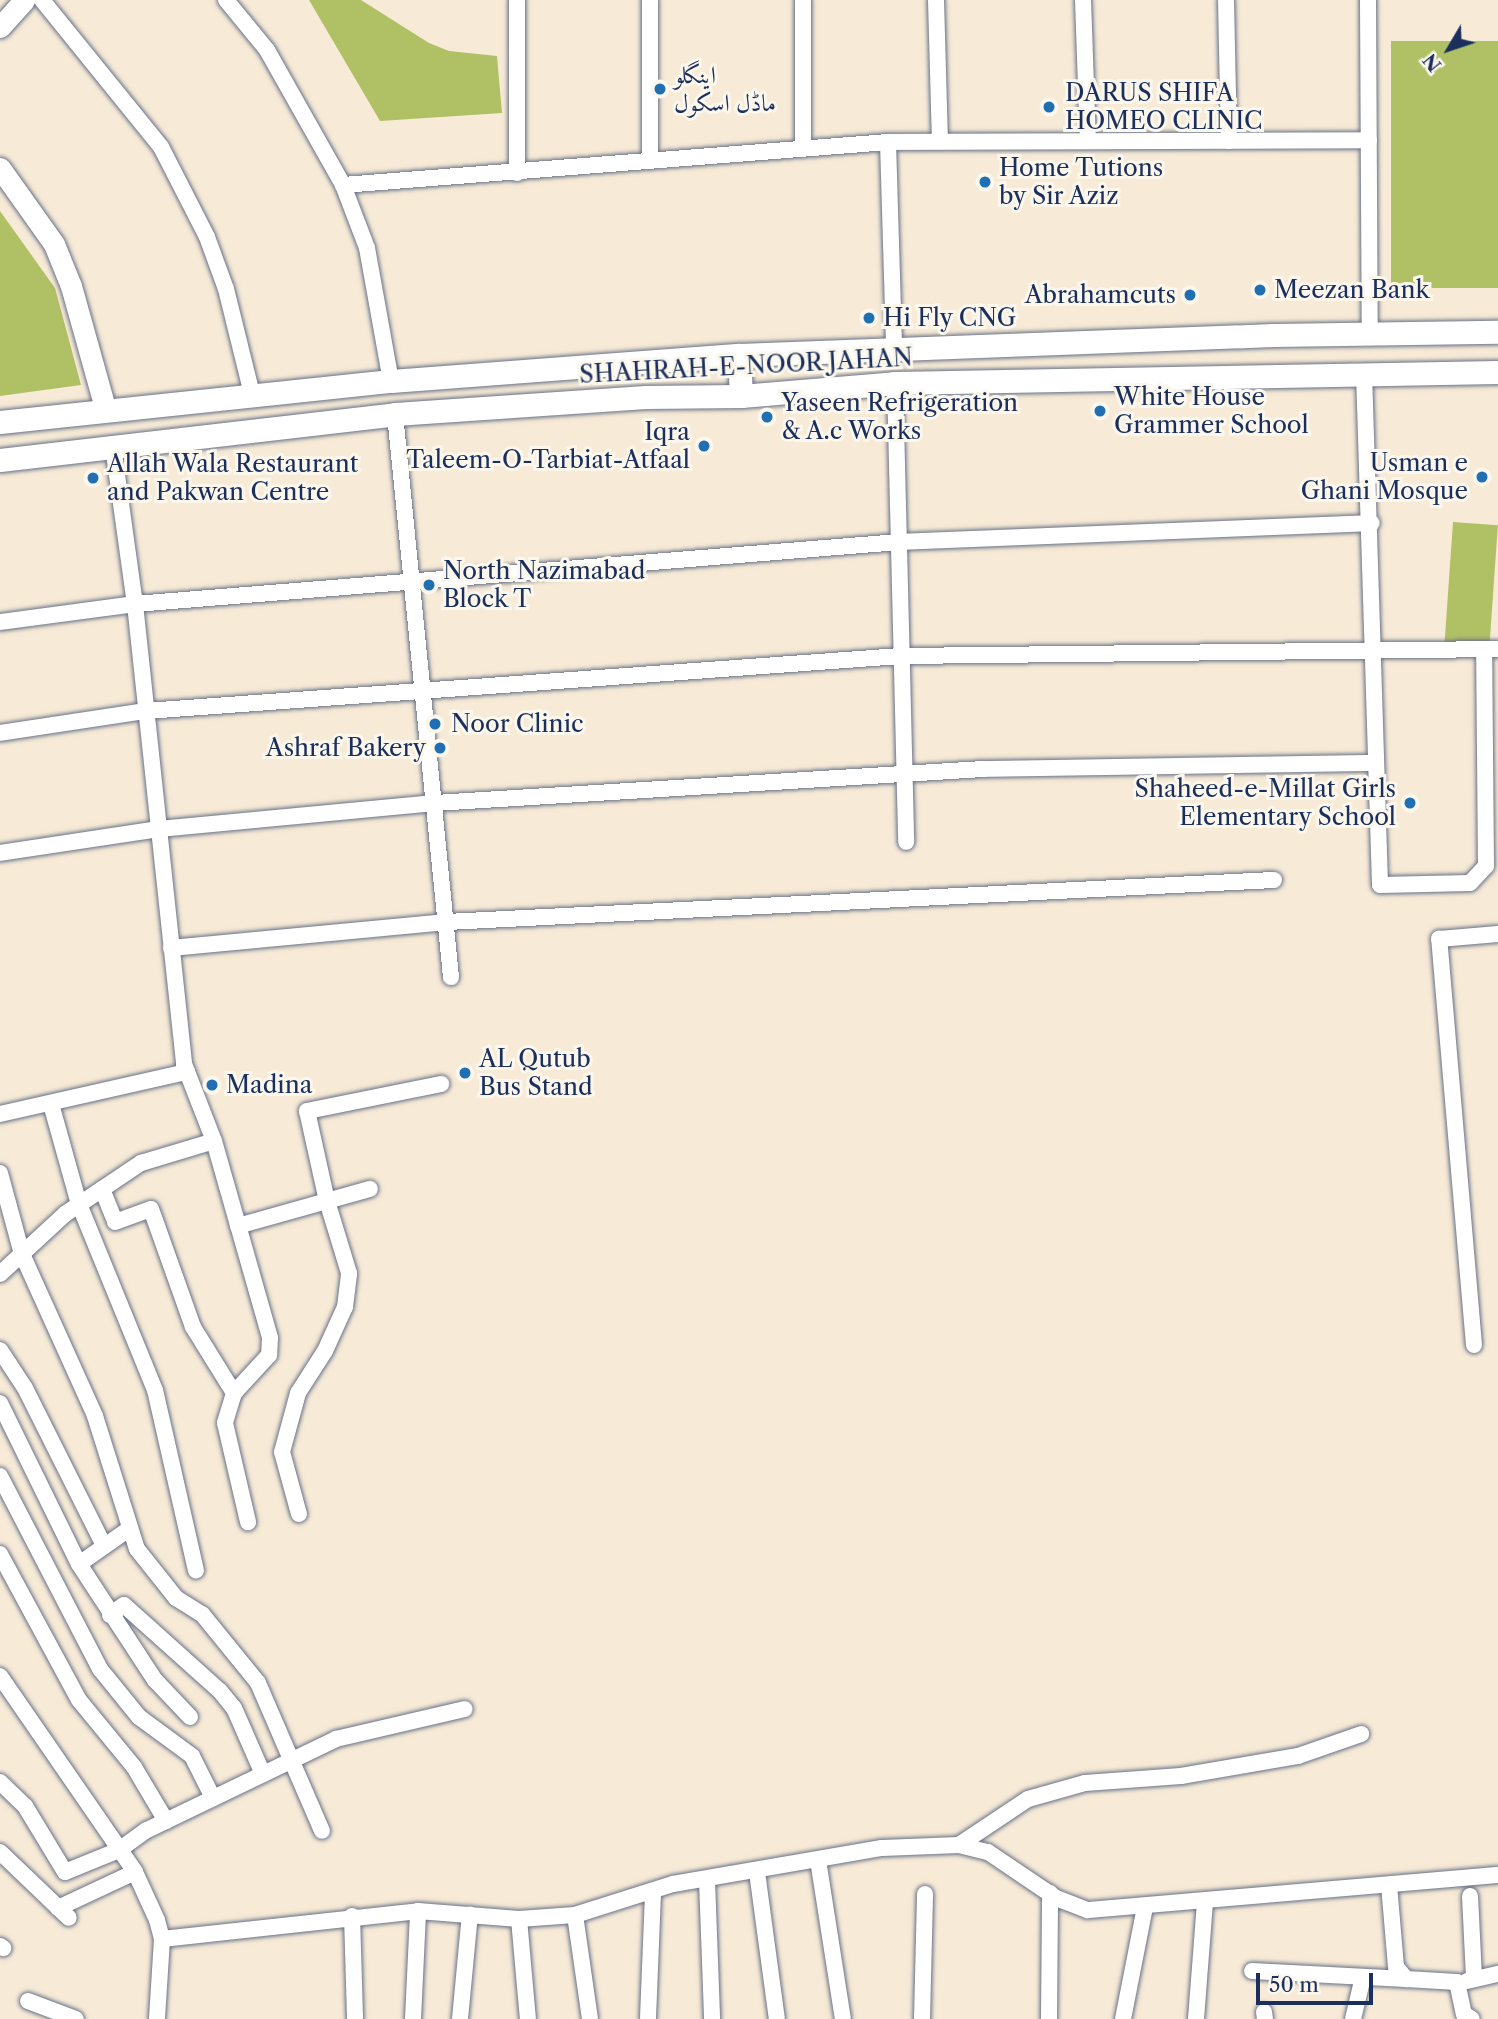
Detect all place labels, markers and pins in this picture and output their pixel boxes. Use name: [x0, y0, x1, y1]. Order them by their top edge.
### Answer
place label: اینگلو ماڈل اسکول: [674, 61, 776, 117]
place label: DARUS SHIFA HOMEO CLINIC: [1065, 79, 1263, 135]
marker: اینگلو ماڈل اسکول: [652, 81, 668, 97]
marker: DARUS SHIFA HOMEO CLINIC: [1039, 97, 1059, 117]
place label: Home Tutions by Sir Aziz: [999, 154, 1164, 210]
marker: Home Tutions by Sir Aziz: [977, 174, 993, 190]
place label: Meezan Bank: [1274, 276, 1429, 304]
place label: Abrahamcuts: [1025, 281, 1176, 309]
marker: Meezan Bank: [1252, 282, 1268, 298]
marker: Abrahamcuts: [1182, 287, 1198, 303]
place label: Hi Fly CNG: [883, 304, 1017, 332]
marker: Hi Fly CNG: [861, 310, 877, 326]
place label: White House Grammer School: [1114, 383, 1309, 439]
place label: Yaseen Refrigeration & A.c Works: [781, 389, 1018, 445]
marker: White House Grammer School: [1092, 403, 1108, 419]
marker: Yaseen Refrigeration & A.c Works: [759, 409, 775, 425]
place label: Iqra Taleem-O-Tarbiat-Atfaal: [406, 418, 690, 474]
marker: Iqra Taleem-O-Tarbiat-Atfaal: [696, 438, 712, 454]
place label: Usman e Ghani Mosque: [1301, 449, 1468, 505]
place label: Allah Wala Restaurant and Pakwan Centre: [107, 450, 359, 506]
marker: Usman e Ghani Mosque: [1474, 469, 1490, 485]
marker: Allah Wala Restaurant and Pakwan Centre: [85, 470, 101, 486]
place label: North Nazimabad Block T: [443, 557, 645, 613]
marker: North Nazimabad Block T: [421, 577, 437, 593]
place label: Noor Clinic: [451, 710, 584, 738]
marker: Noor Clinic: [425, 714, 445, 734]
place label: Ashraf Bakery: [266, 734, 426, 762]
marker: Ashraf Bakery: [432, 740, 448, 756]
place label: Shaheed-e-Millat Girls Elementary School: [1135, 775, 1396, 831]
marker: Shaheed-e-Millat Girls Elementary School: [1402, 795, 1418, 811]
place label: AL Qutub Bus Stand: [479, 1045, 593, 1101]
marker: AL Qutub Bus Stand: [457, 1065, 473, 1081]
place label: Madina: [226, 1071, 312, 1099]
marker: Madina: [204, 1077, 220, 1093]

